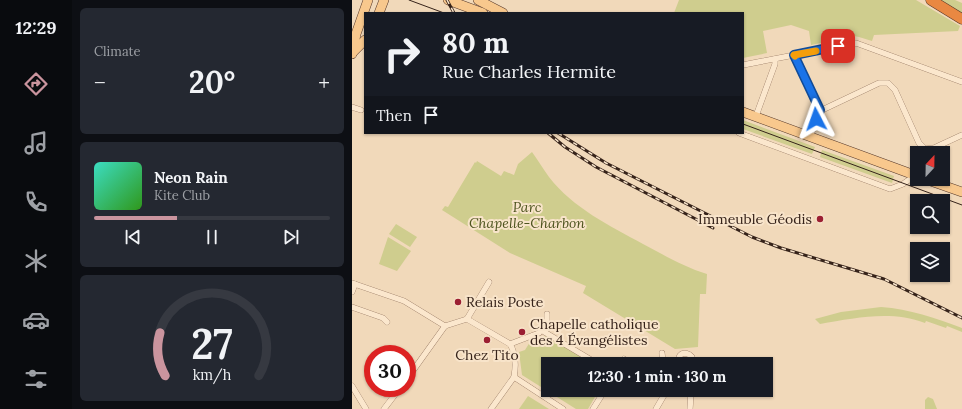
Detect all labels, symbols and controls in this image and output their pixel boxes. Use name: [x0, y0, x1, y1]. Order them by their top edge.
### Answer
text: 12:29: [15, 16, 57, 39]
text: 80 m: [442, 25, 509, 61]
icon: right: [376, 28, 428, 80]
pin: [821, 29, 855, 63]
icon: arrive: [827, 35, 849, 57]
text: Climate: [94, 43, 141, 60]
text: Rue Charles Hermite: [442, 60, 616, 83]
text: 20°: [189, 63, 235, 101]
text: −: [94, 68, 106, 96]
text: +: [318, 68, 330, 96]
icon: directions: [22, 70, 50, 98]
position arrow: [795, 98, 837, 140]
icon: arrive: [420, 104, 442, 126]
text: Then: [376, 106, 412, 125]
icon: music: [22, 129, 50, 157]
north arrow: [910, 146, 950, 186]
map controls: [910, 146, 950, 282]
text: Neon Rain: [154, 168, 228, 187]
text: Kite Club: [154, 187, 210, 204]
icon: phone: [22, 188, 50, 216]
button: search: [910, 194, 950, 234]
park label: Parc Chapelle-Charbon: [469, 198, 585, 232]
place label: Immeuble Géodis: [698, 210, 812, 228]
marker: Immeuble Géodis: [815, 214, 825, 224]
icon: previous: [122, 226, 144, 248]
icon: pause: [201, 226, 223, 248]
icon: next: [280, 226, 302, 248]
button: layers: [910, 242, 950, 282]
icon: climate: [22, 247, 50, 275]
place label: Relais Poste: [466, 293, 544, 311]
marker: Relais Poste: [453, 297, 463, 307]
icon: car: [22, 306, 50, 334]
place label: Chapelle catholique des 4 Évangélistes: [530, 315, 659, 349]
text: 27: [191, 317, 233, 370]
marker: Chapelle catholique des 4 Évangélistes: [517, 327, 527, 337]
marker: Chez Tito: [482, 335, 492, 345]
speed limit sign: 30: [364, 345, 416, 397]
place label: Chez Tito: [455, 346, 519, 364]
icon: filters: [22, 365, 50, 393]
text: km/h: [193, 366, 232, 385]
text: 12:30 · 1 min · 130 m: [588, 367, 726, 386]

